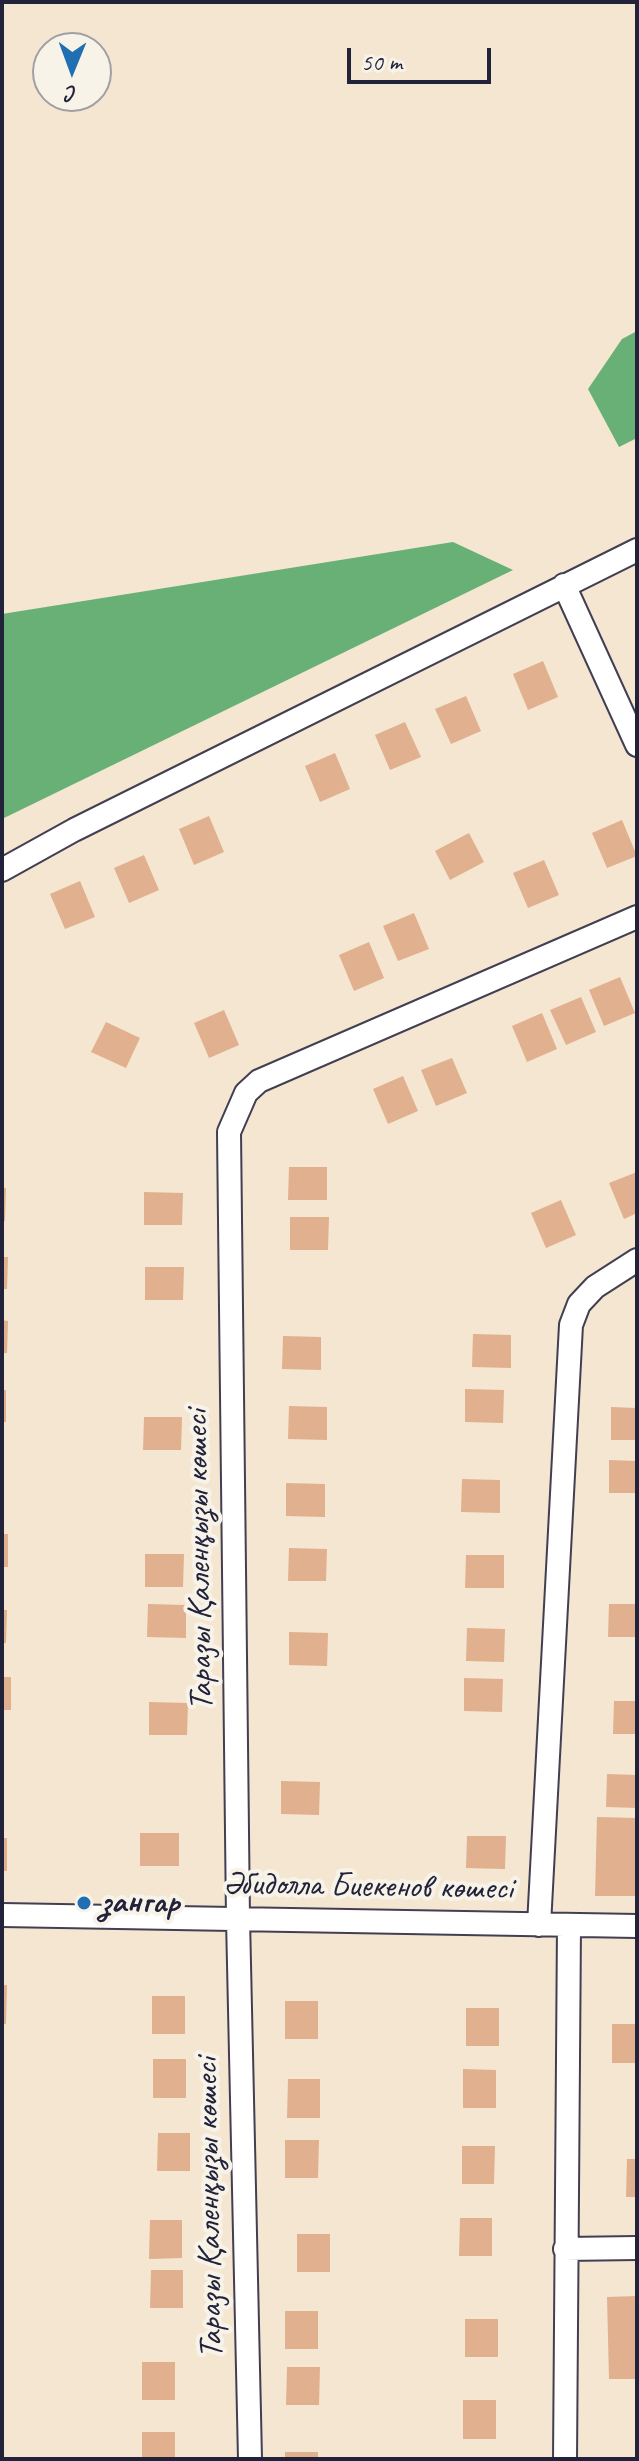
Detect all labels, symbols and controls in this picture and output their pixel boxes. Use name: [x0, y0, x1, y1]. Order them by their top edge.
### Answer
north arrow: [32, 32, 112, 112]
scale bar: [351, 32, 495, 82]
text: 50 m: [361, 47, 402, 77]
text: С: [66, 80, 77, 108]
street label: Таразы Қаленқызы көшесі: [177, 1409, 223, 1711]
street label: Әбидолла Биекенов көшесі: [223, 1864, 513, 1910]
place label: зангар: [100, 1883, 179, 1923]
marker: зангар: [75, 1894, 93, 1912]
street label: Таразы Қаленқызы көшесі: [187, 2057, 233, 2359]

